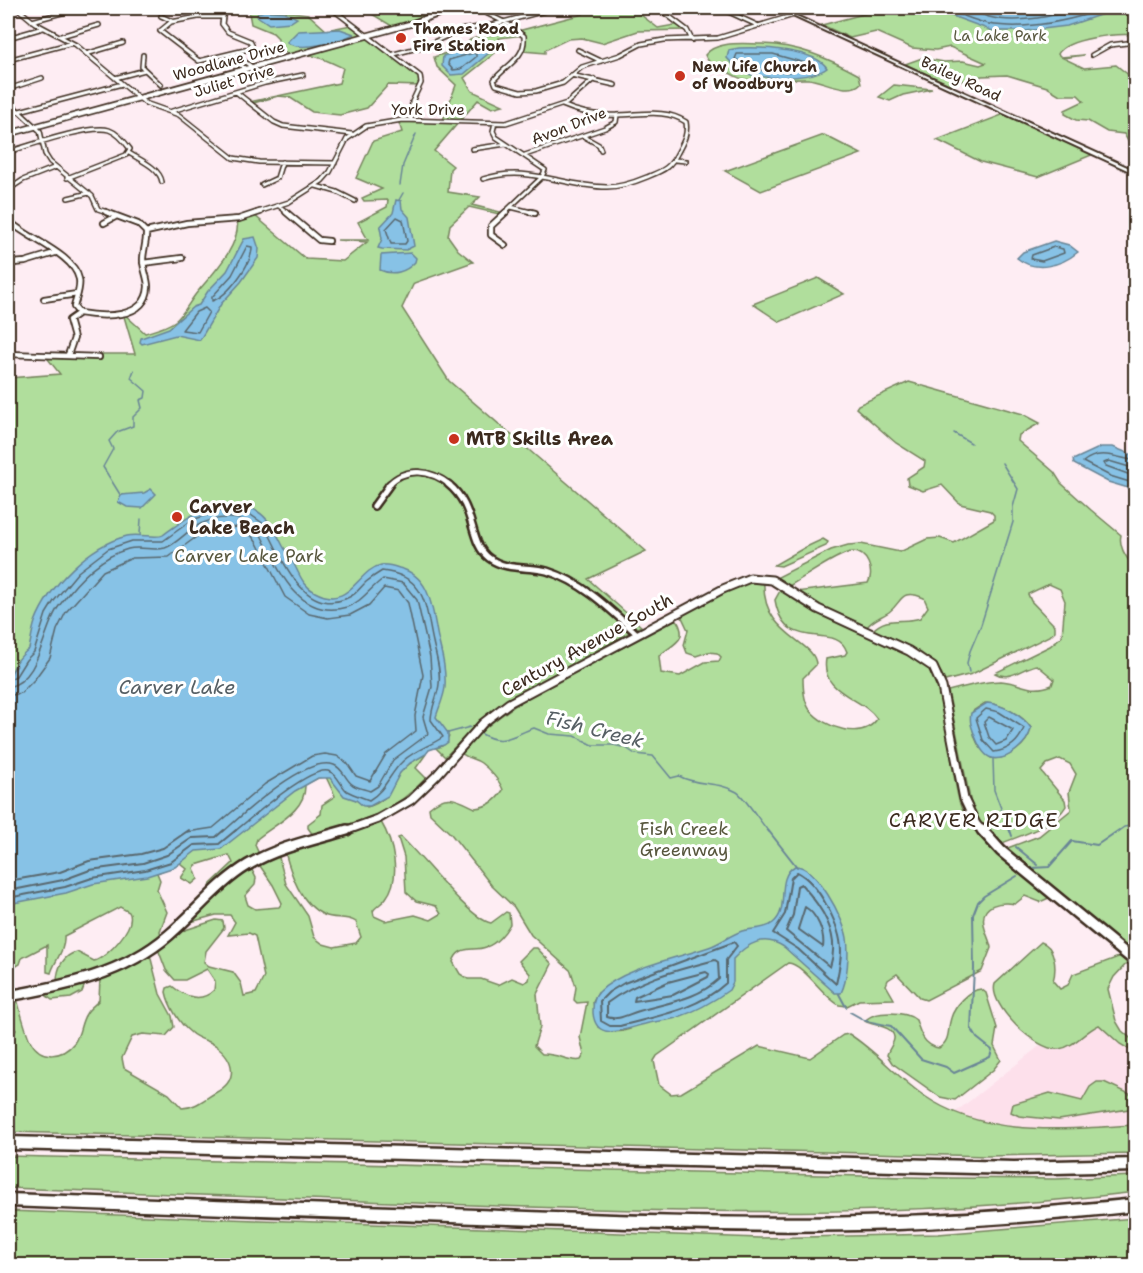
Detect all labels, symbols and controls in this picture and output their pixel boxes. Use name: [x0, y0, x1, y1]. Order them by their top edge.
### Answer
place label: Thames Road Fire Station: [413, 19, 519, 56]
park label: La Lake Park: [953, 26, 1047, 46]
marker: Thames Road Fire Station: [394, 31, 408, 45]
street label: Woodlane Drive: [171, 36, 287, 86]
street label: Bailey Road: [918, 52, 1005, 106]
place label: New Life Church of Woodbury: [692, 57, 817, 94]
street label: Juliet Drive: [191, 60, 277, 102]
marker: New Life Church of Woodbury: [673, 69, 687, 83]
street label: York Drive: [391, 100, 465, 120]
street label: Avon Drive: [529, 103, 609, 149]
place label: MTB Skills Area: [466, 427, 614, 451]
marker: MTB Skills Area: [447, 432, 461, 446]
place label: Carver Lake Beach: [189, 495, 295, 540]
marker: Carver Lake Beach: [170, 510, 184, 524]
park label: Carver Lake Park: [174, 544, 324, 568]
street label: Century Avenue South: [497, 588, 677, 702]
water label: Carver Lake: [118, 674, 236, 700]
water label: Fish Creek: [543, 704, 647, 754]
district label: CARVER RIDGE: [889, 807, 1059, 833]
park label: Fish Creek Greenway: [640, 817, 728, 862]

